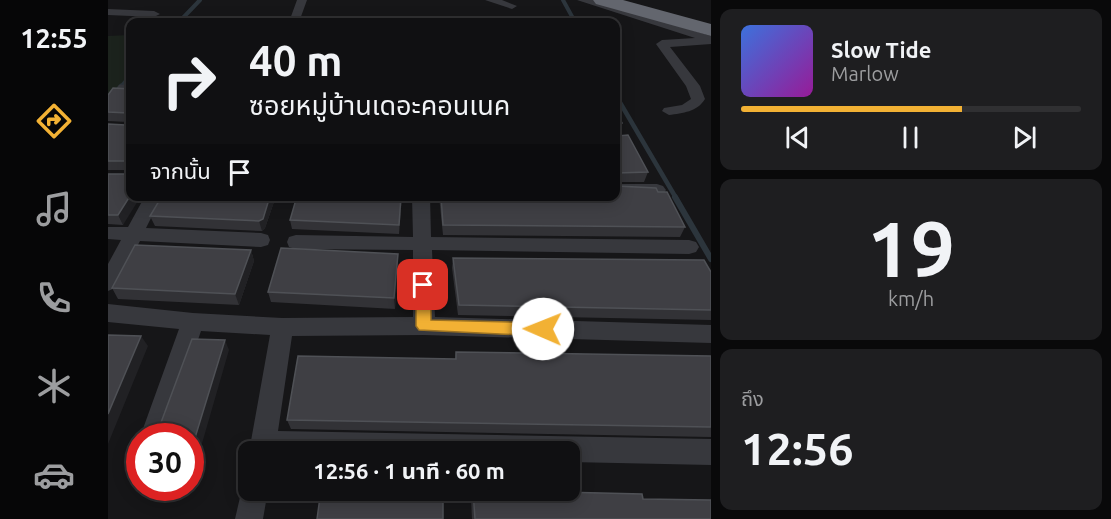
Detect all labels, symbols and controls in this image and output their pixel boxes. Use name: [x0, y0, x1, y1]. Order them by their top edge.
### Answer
text: 12:55: [20, 23, 88, 53]
text: 40 m: [249, 37, 343, 84]
text: Slow Tide: [831, 37, 931, 62]
icon: right: [150, 42, 228, 120]
text: Marlow: [831, 62, 899, 85]
text: ซอยหมู่บ้านเดอะคอนเนค: [249, 90, 510, 120]
icon: directions: [33, 100, 75, 142]
icon: previous: [781, 121, 814, 154]
icon: pause: [894, 121, 927, 154]
icon: next: [1008, 121, 1041, 154]
icon: arrive: [223, 156, 256, 189]
text: จากนั้น: [150, 158, 211, 183]
icon: music: [33, 188, 75, 230]
text: 19: [867, 204, 955, 292]
pin: [397, 259, 448, 310]
icon: arrive: [406, 268, 439, 301]
icon: phone: [33, 277, 75, 319]
text: km/h: [888, 287, 934, 310]
position arrow: [511, 297, 575, 361]
icon: climate: [33, 365, 75, 407]
text: ถึง: [741, 387, 764, 410]
speed limit sign: 30: [126, 423, 204, 501]
text: 12:56: [741, 423, 854, 474]
icon: car: [33, 454, 75, 496]
text: 12:56 · 1 นาที · 60 m: [313, 458, 505, 483]

